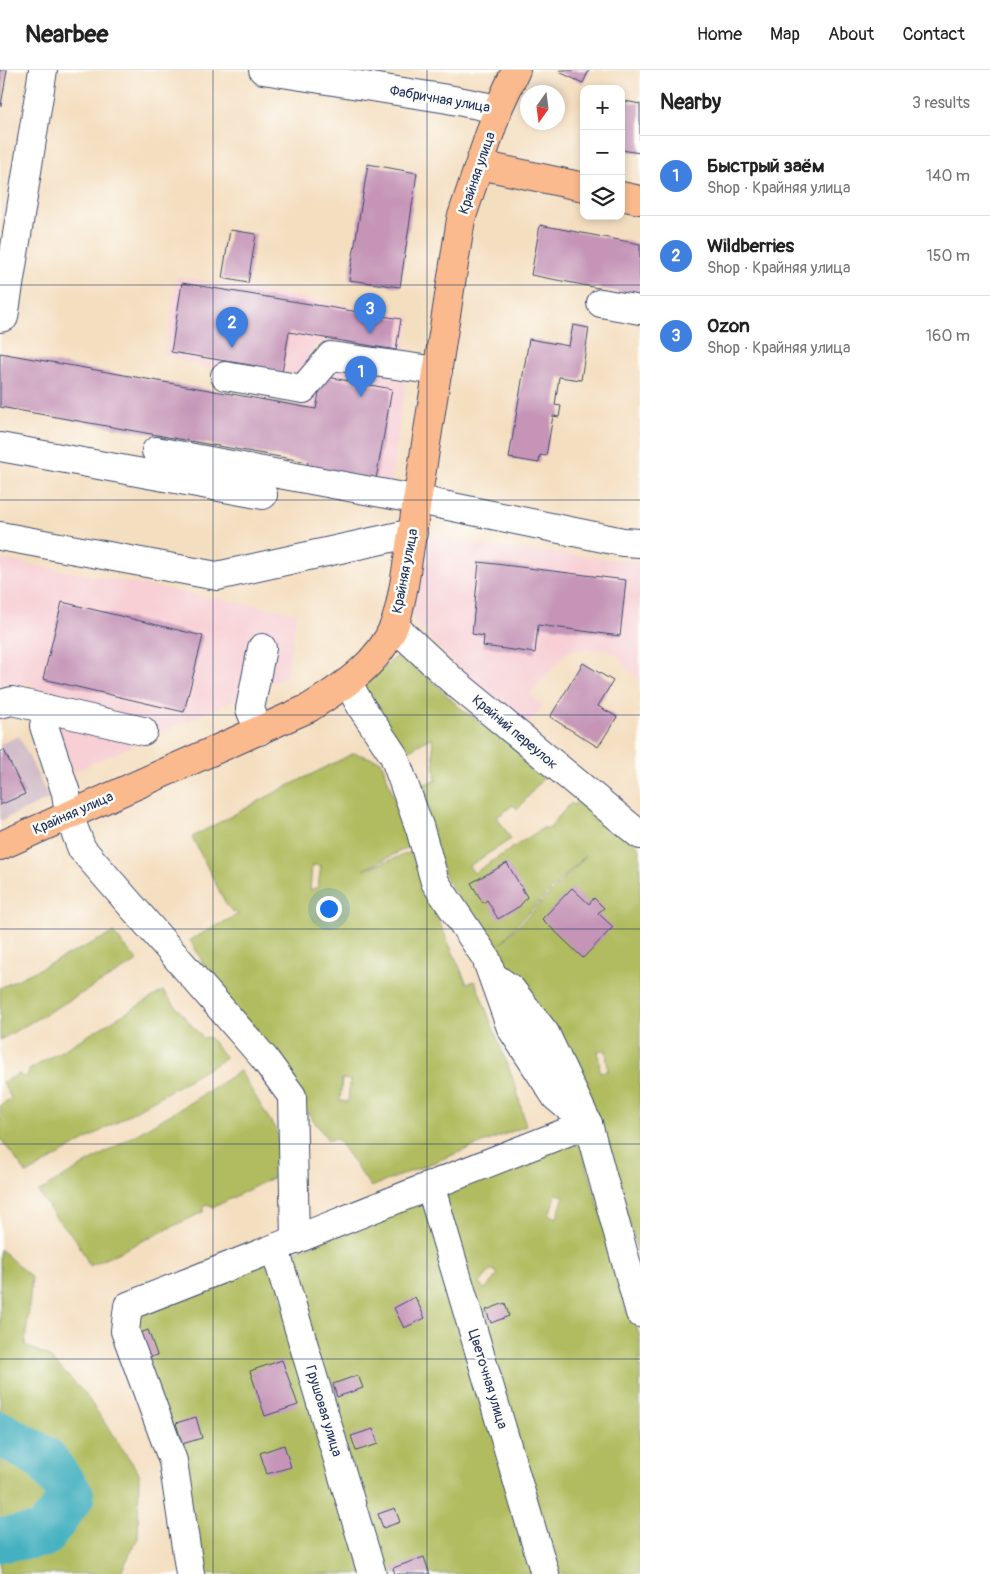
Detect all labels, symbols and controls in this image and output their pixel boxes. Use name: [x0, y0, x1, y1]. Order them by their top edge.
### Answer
text: Nearbee: [25, 20, 108, 49]
text: Home: [697, 23, 742, 46]
text: Map: [770, 23, 800, 46]
text: About: [828, 23, 874, 46]
text: Contact: [902, 23, 965, 46]
street label: Фабричная улица: [389, 82, 491, 116]
north arrow: [520, 85, 565, 130]
map controls: [580, 85, 625, 220]
button: +: [580, 85, 625, 130]
text: Nearby: [660, 89, 721, 116]
text: 3 results: [912, 93, 970, 113]
street label: Крайняя улица: [455, 130, 499, 216]
button: −: [580, 130, 625, 175]
text: Быстрый заём: [707, 154, 825, 178]
text: 1: [673, 166, 679, 186]
text: 140 m: [926, 166, 970, 186]
button: layers: [580, 175, 625, 220]
text: Shop · Крайняя улица: [707, 178, 850, 198]
text: Wildberries: [707, 234, 794, 258]
text: 2: [672, 246, 680, 266]
text: 150 m: [926, 246, 970, 266]
text: Shop · Крайняя улица: [707, 258, 850, 278]
pin: 3: [354, 293, 386, 334]
pin: 2: [216, 307, 248, 348]
text: Ozon: [707, 314, 750, 338]
text: 3: [672, 326, 680, 346]
text: 160 m: [926, 326, 970, 346]
text: Shop · Крайняя улица: [707, 338, 850, 358]
pin: 1: [345, 356, 377, 397]
street label: Крайняя улица: [388, 527, 422, 615]
street label: Крайний переулок: [469, 691, 561, 773]
street label: Крайняя улица: [30, 788, 116, 838]
your location: [316, 896, 342, 922]
street label: Цветочная улица: [465, 1327, 511, 1431]
street label: Грушовая улица: [302, 1363, 346, 1459]

